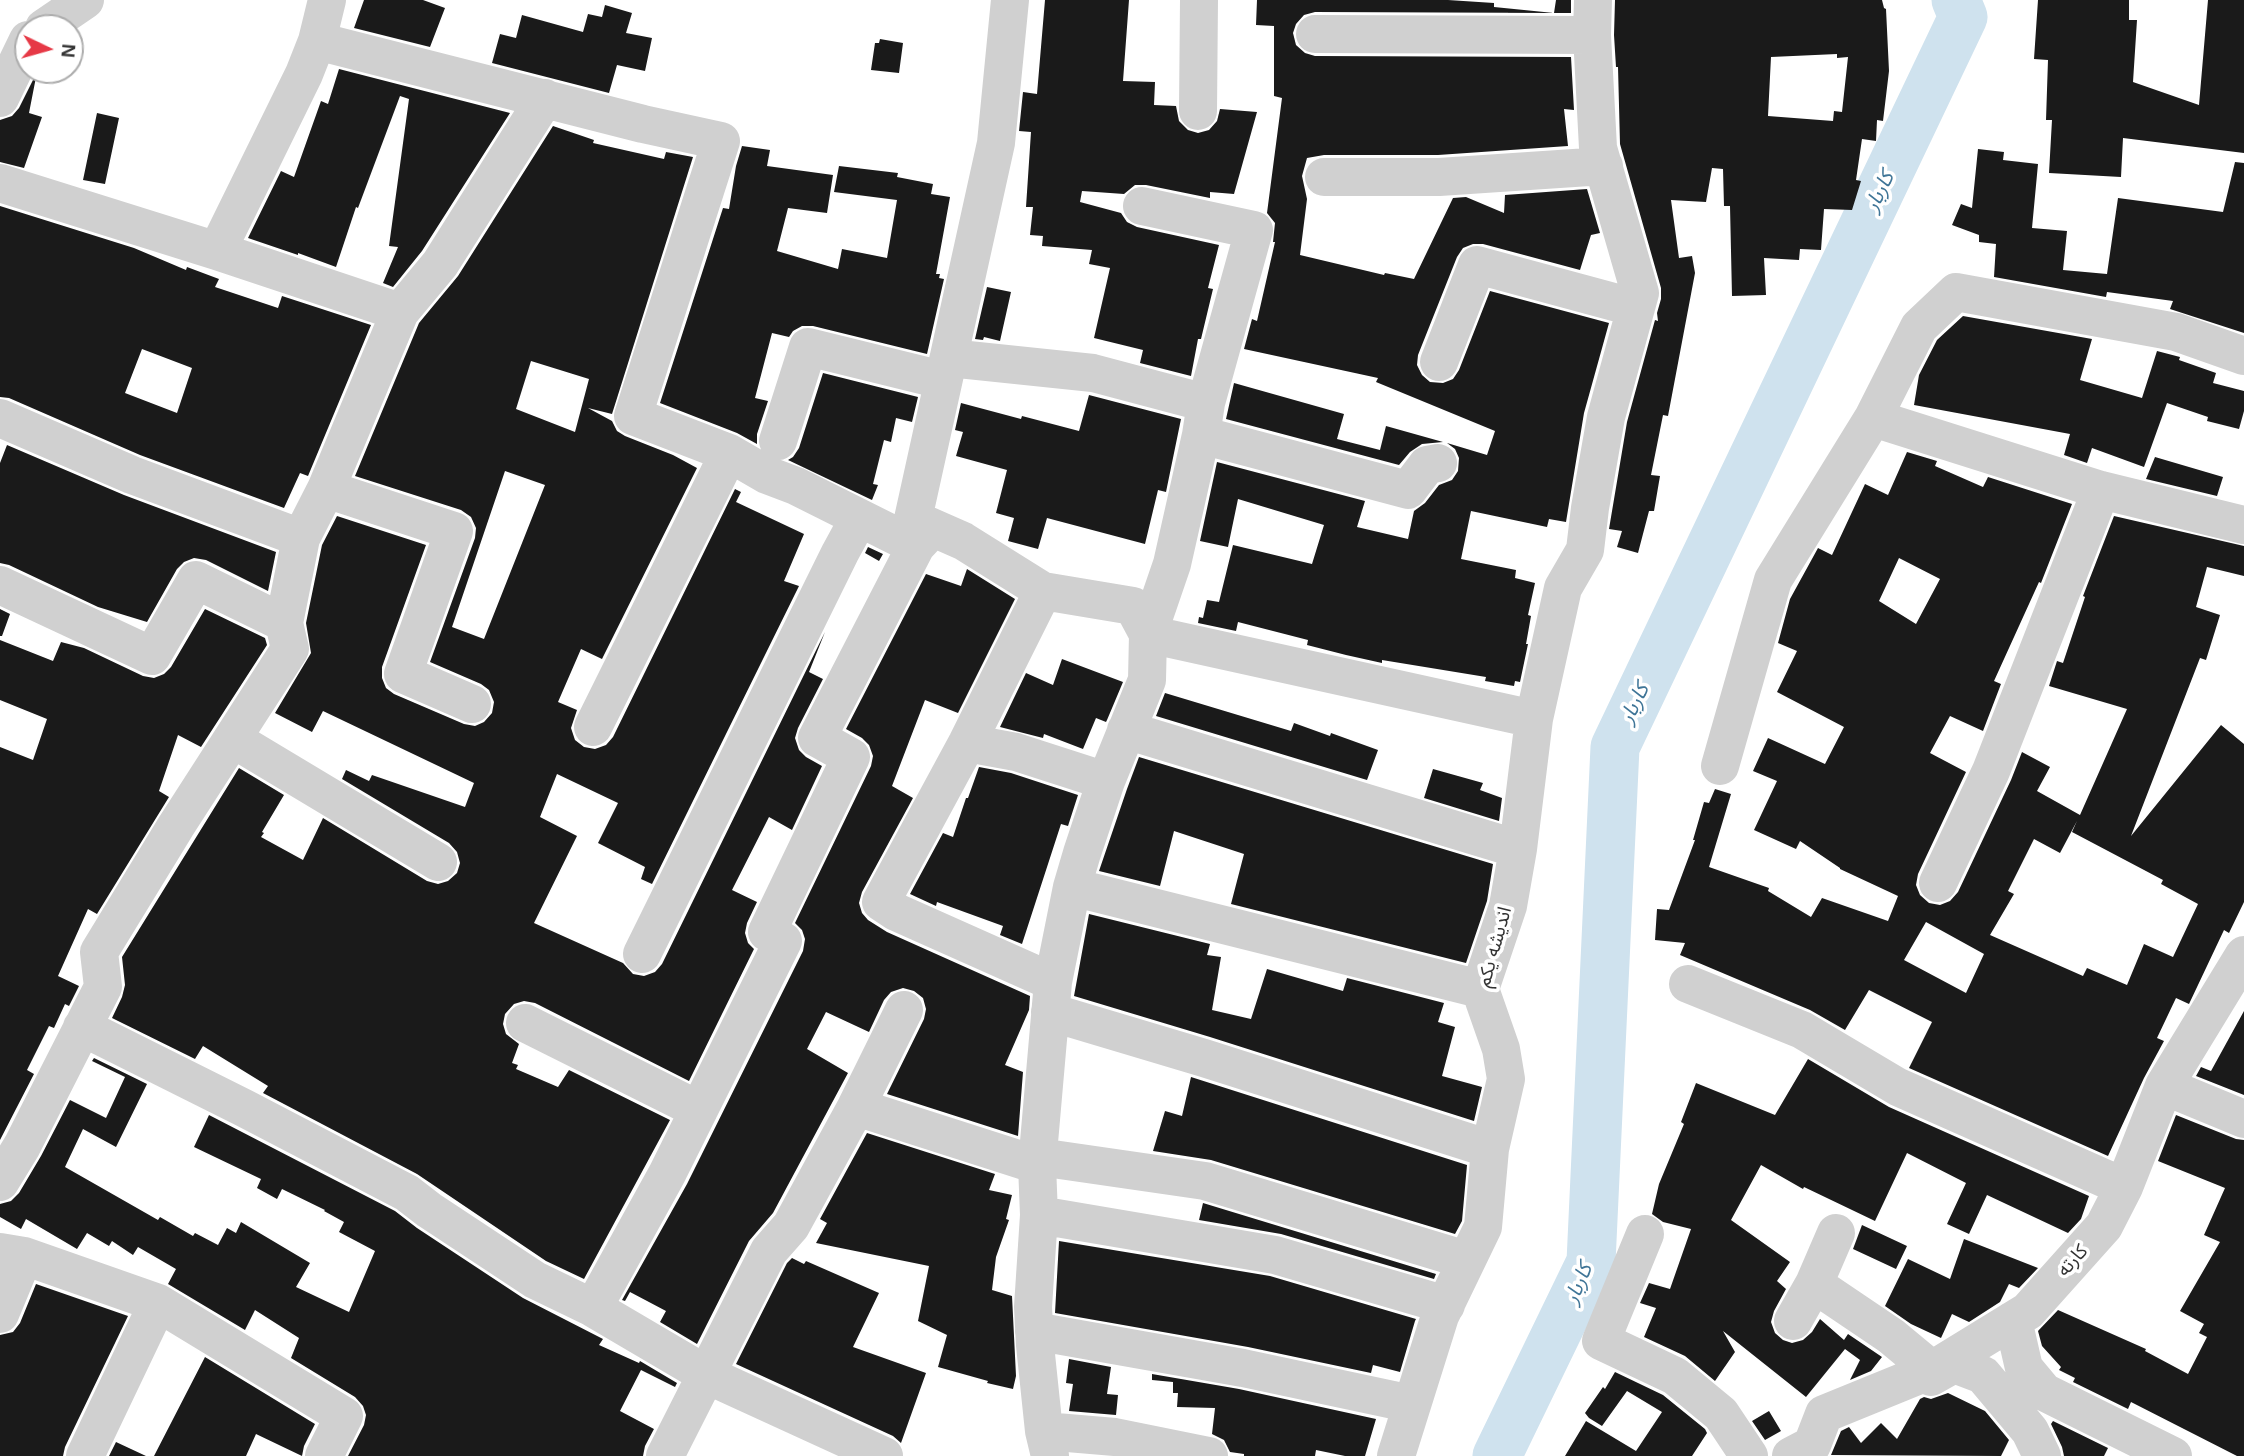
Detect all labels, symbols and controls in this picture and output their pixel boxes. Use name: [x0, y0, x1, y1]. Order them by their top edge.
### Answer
north arrow: [14, 14, 84, 84]
text: N: [57, 43, 79, 58]
water label: کاربار: [1860, 168, 1900, 216]
water label: کاربار: [1615, 680, 1655, 728]
street label: اندیشه یکم: [1473, 904, 1517, 990]
street label: کارته: [2053, 1240, 2093, 1282]
water label: کاربار: [1559, 1260, 1599, 1308]

